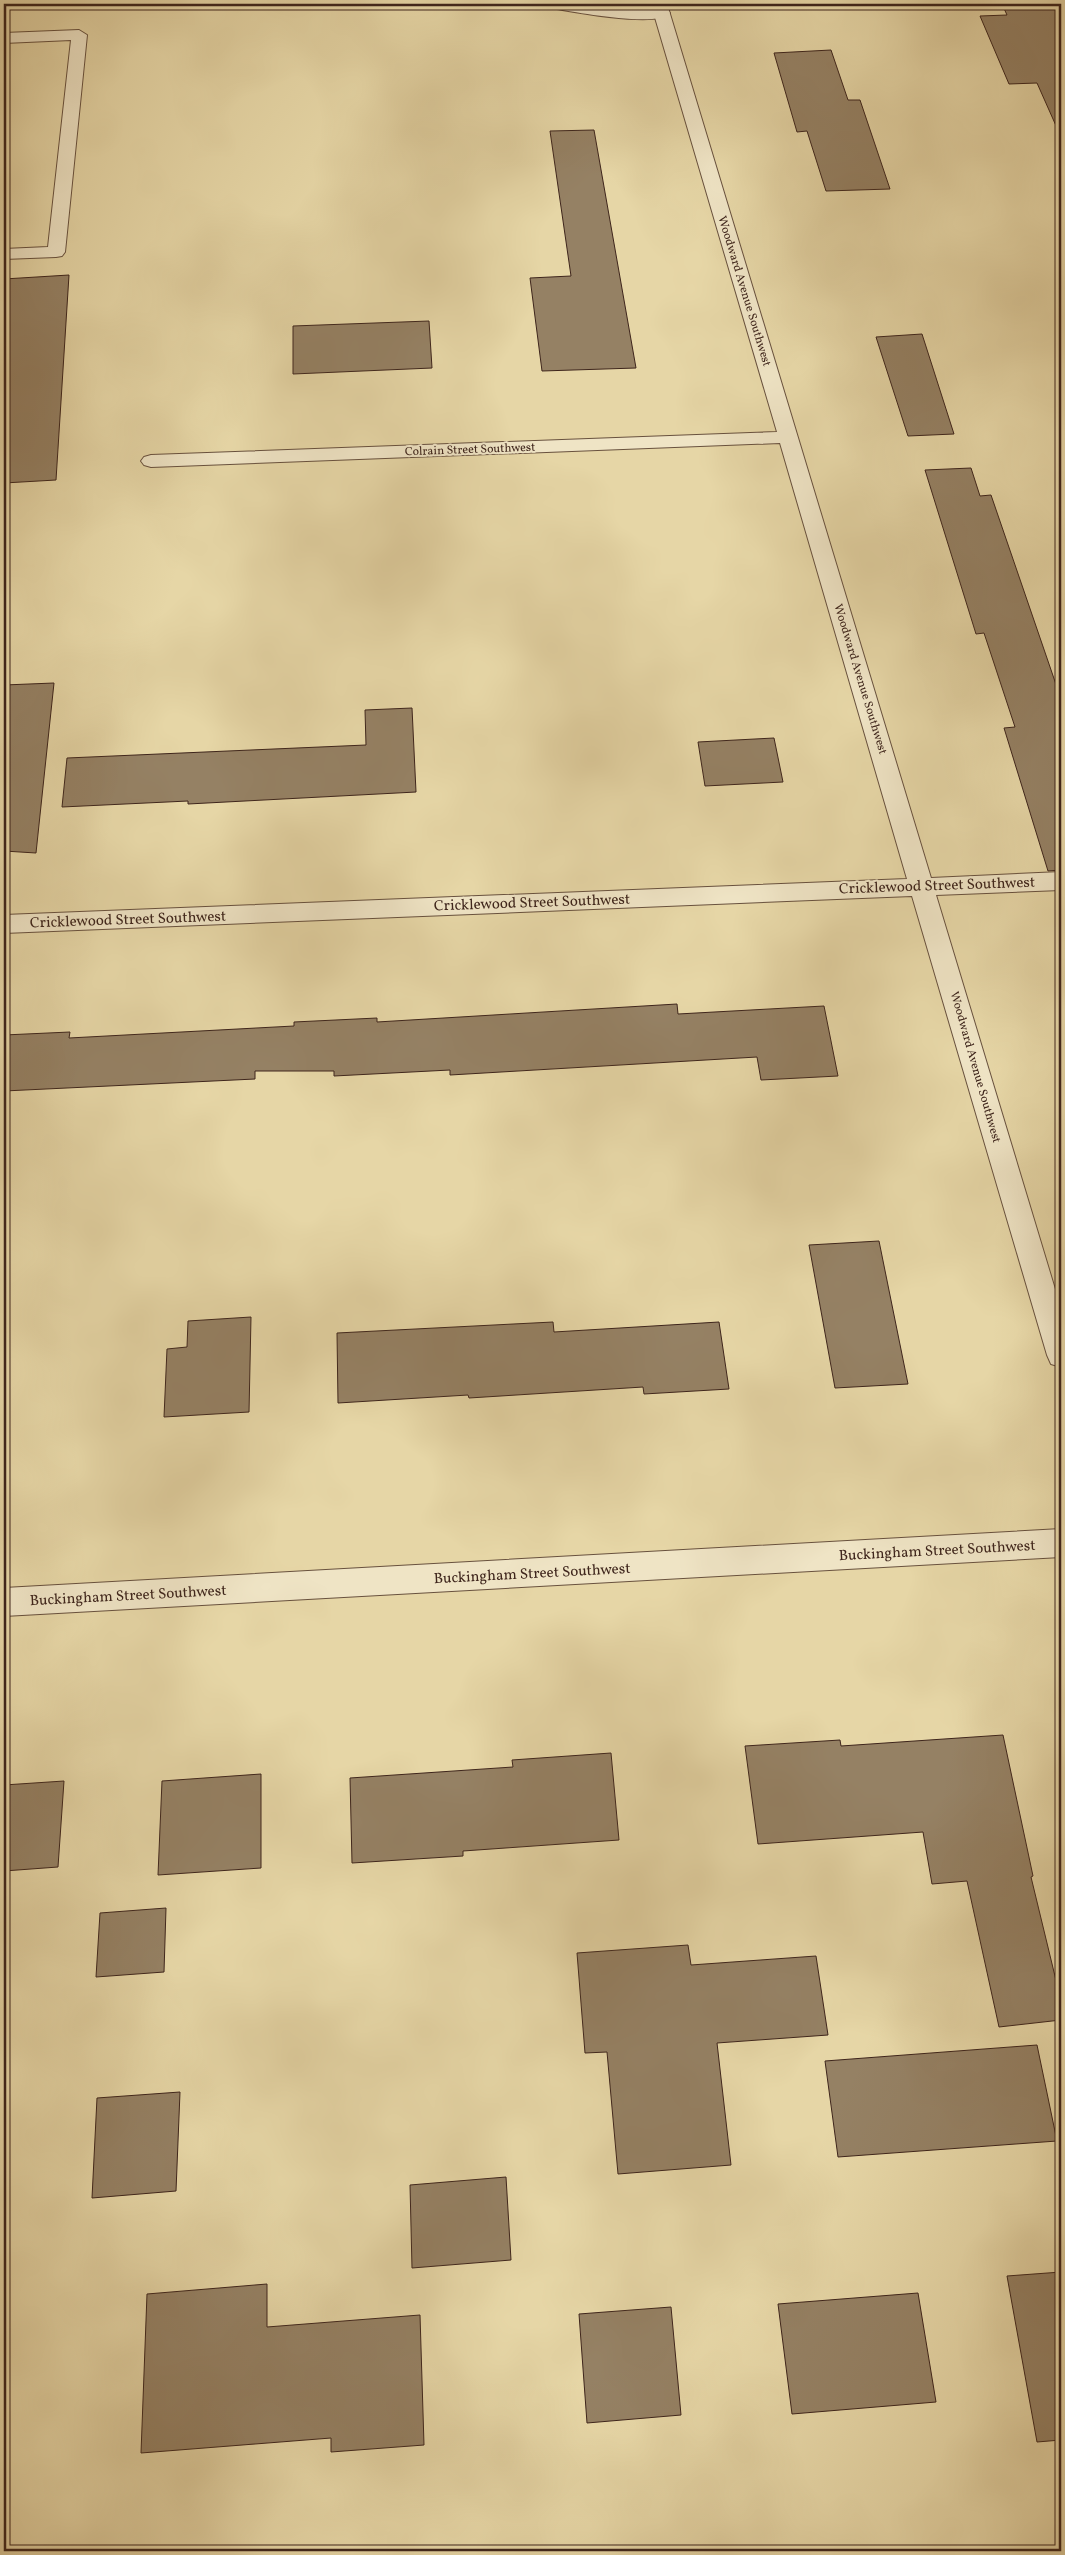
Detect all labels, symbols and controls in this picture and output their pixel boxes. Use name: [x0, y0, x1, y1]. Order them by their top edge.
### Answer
street label: Woodward Avenue Southwest: [714, 214, 775, 369]
street label: Colrain Street Southwest: [404, 440, 536, 460]
street label: Woodward Avenue Southwest: [830, 602, 891, 757]
street label: Cricklewood Street Southwest: [839, 873, 1036, 900]
street label: Cricklewood Street Southwest: [434, 890, 631, 917]
street label: Cricklewood Street Southwest: [30, 907, 227, 934]
street label: Woodward Avenue Southwest: [946, 990, 1004, 1145]
street label: Buckingham Street Southwest: [838, 1536, 1036, 1567]
street label: Buckingham Street Southwest: [433, 1559, 631, 1590]
street label: Buckingham Street Southwest: [29, 1581, 227, 1612]

